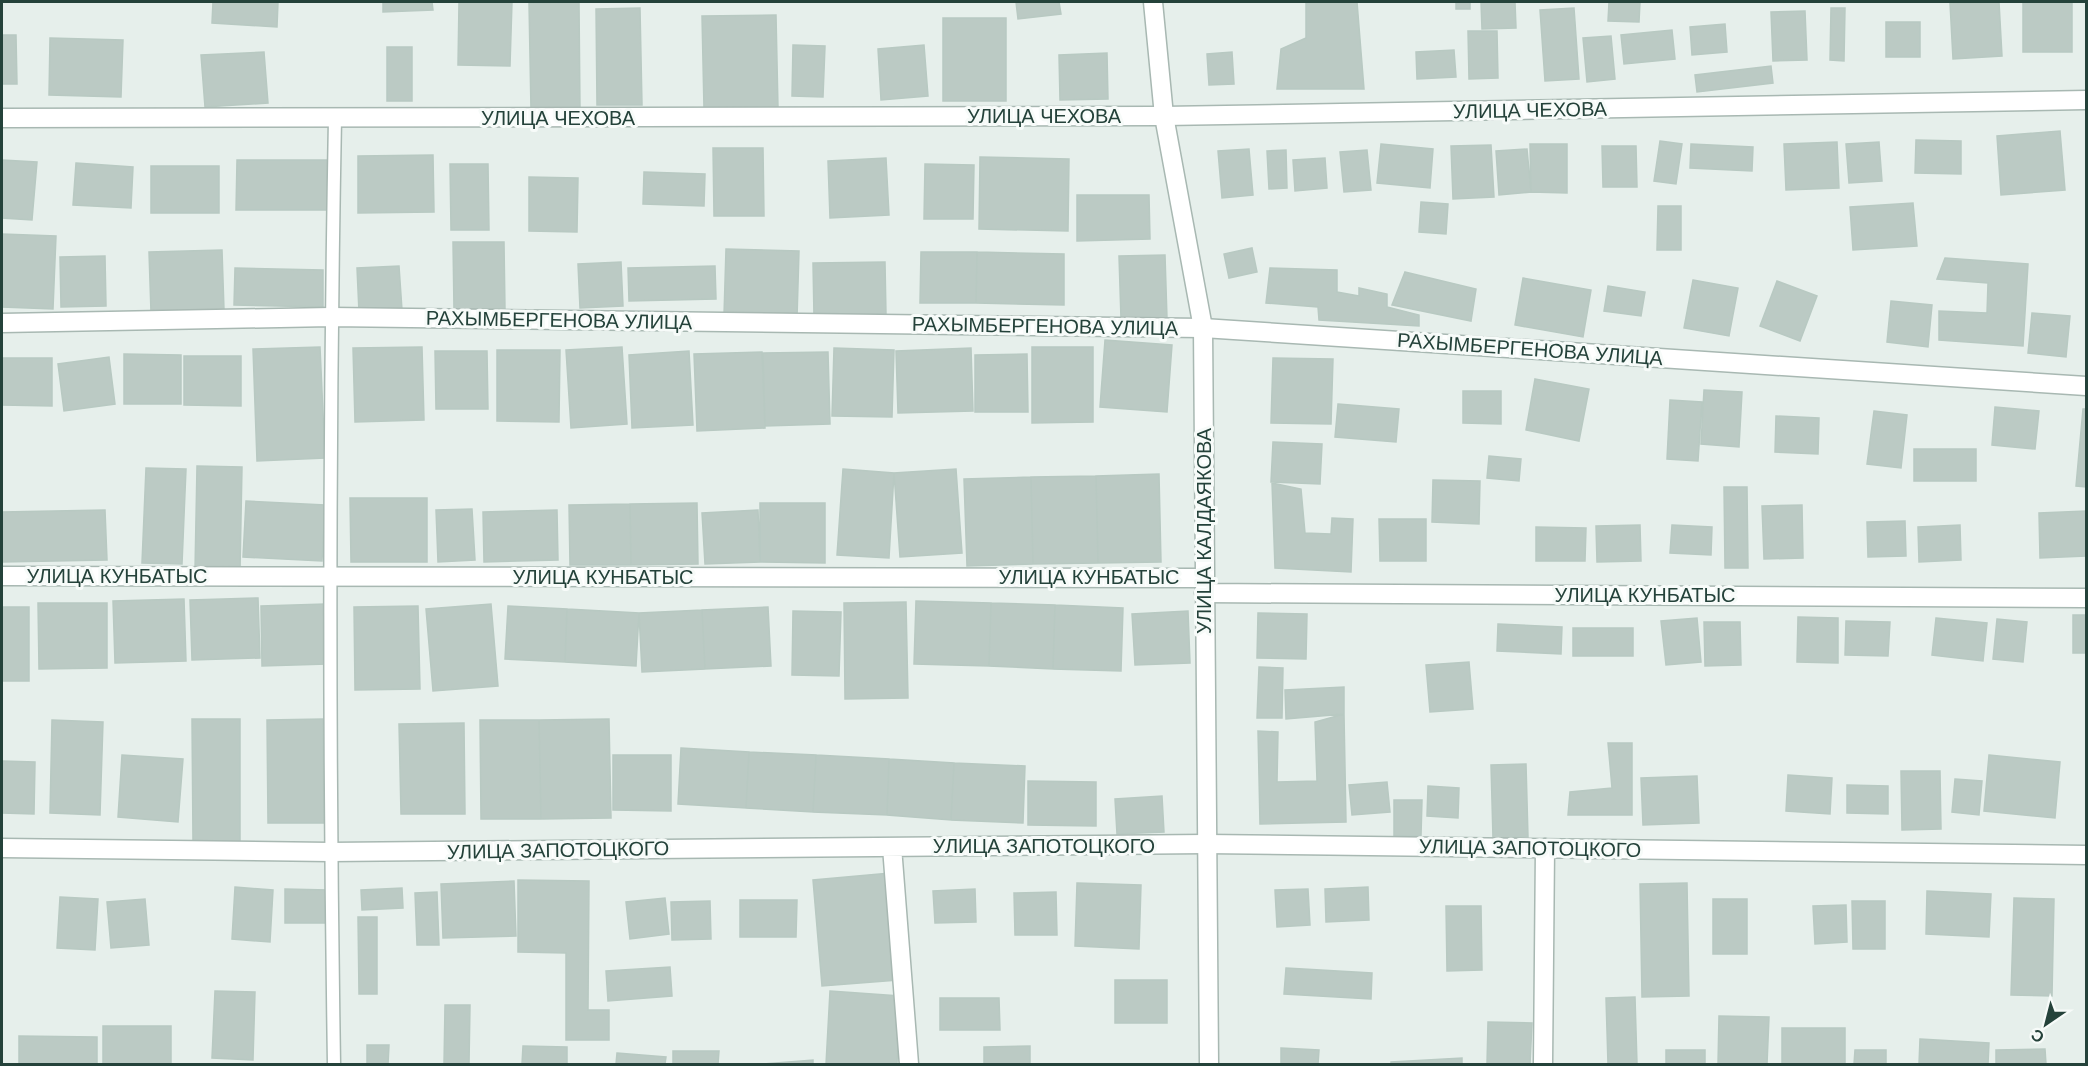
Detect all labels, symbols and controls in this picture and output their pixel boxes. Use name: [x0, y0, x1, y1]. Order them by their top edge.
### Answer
street label: УЛИЦА ЧЕХОВА: [1453, 98, 1608, 122]
street label: УЛИЦА ЧЕХОВА: [967, 105, 1122, 127]
street label: УЛИЦА ЧЕХОВА: [481, 107, 636, 129]
street label: РАХЫМБЕРГЕНОВА УЛИЦА: [426, 307, 693, 333]
street label: РАХЫМБЕРГЕНОВА УЛИЦА: [912, 313, 1179, 339]
street label: РАХЫМБЕРГЕНОВА УЛИЦА: [1396, 329, 1664, 369]
street label: УЛИЦА КАЛДАЯКОВА: [1193, 427, 1215, 634]
street label: УЛИЦА КУНБАТЫС: [26, 565, 208, 587]
street label: УЛИЦА КУНБАТЫС: [512, 566, 694, 588]
street label: УЛИЦА КУНБАТЫС: [998, 566, 1180, 588]
street label: УЛИЦА КУНБАТЫС: [1554, 584, 1736, 606]
street label: УЛИЦА ЗАПОТОЦКОГО: [933, 835, 1155, 857]
street label: УЛИЦА ЗАПОТОЦКОГО: [1419, 835, 1641, 861]
street label: УЛИЦА ЗАПОТОЦКОГО: [447, 837, 669, 863]
north arrow: [2016, 994, 2076, 1054]
text: С: [2028, 1025, 2047, 1046]

